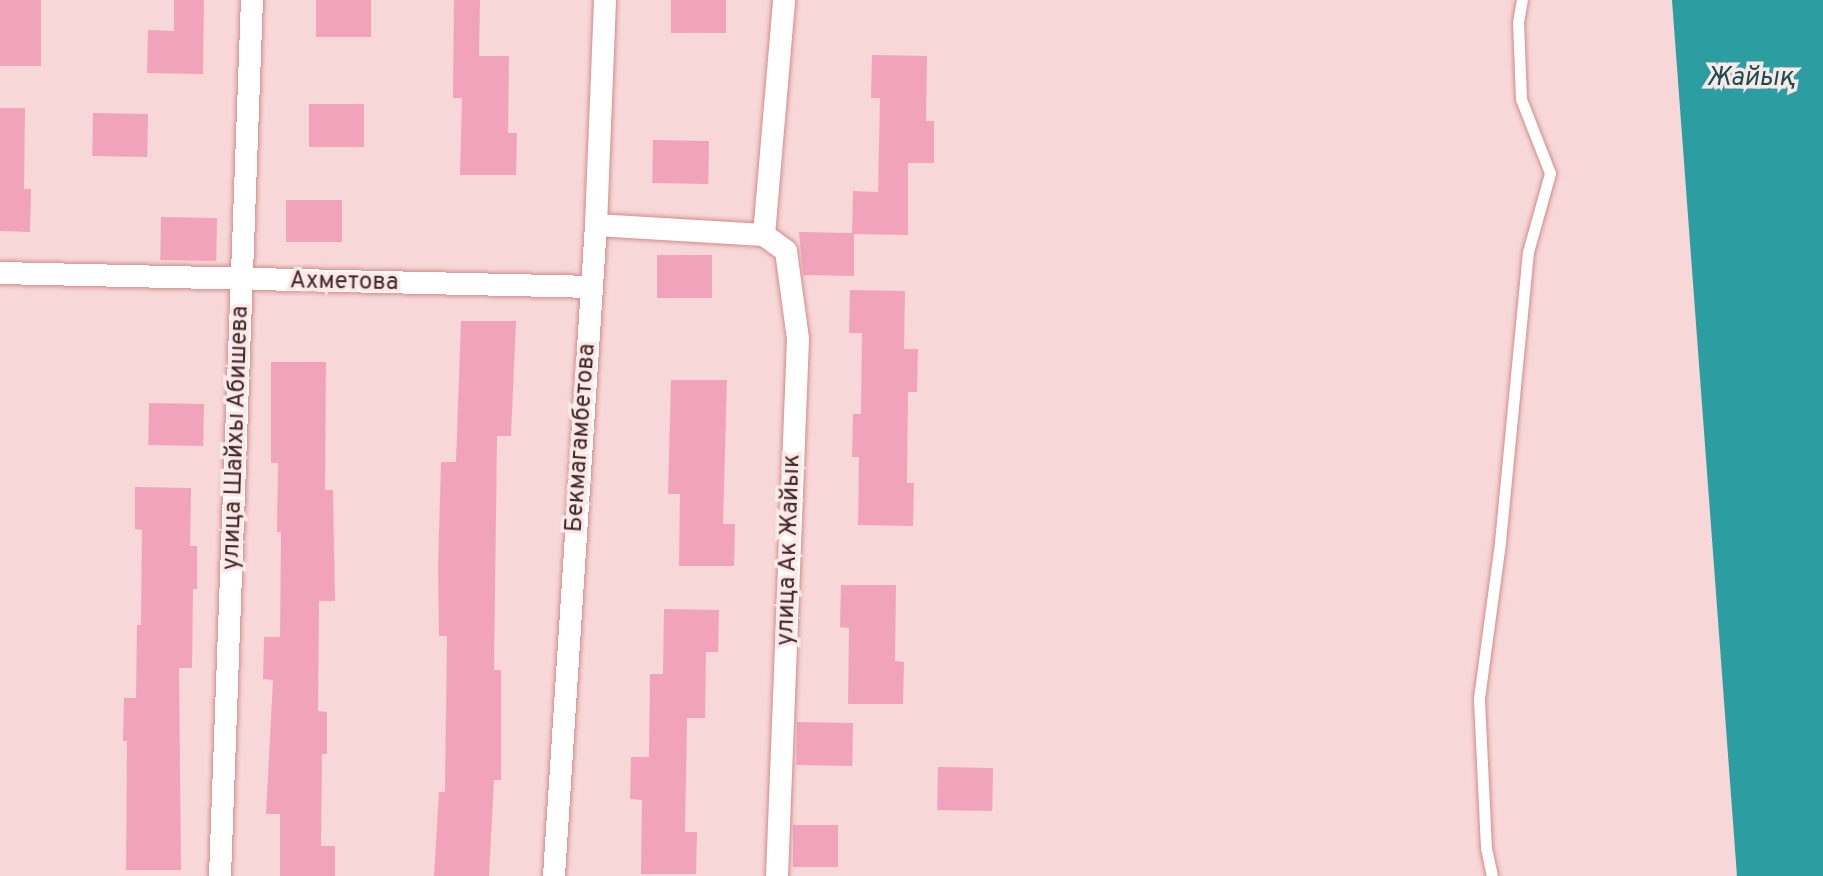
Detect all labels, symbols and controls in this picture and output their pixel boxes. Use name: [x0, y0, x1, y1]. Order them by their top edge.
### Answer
water label: Жайық: [1707, 63, 1795, 95]
street label: Ахметова: [289, 268, 399, 298]
street label: улица Шайхы Абишева: [218, 305, 256, 571]
street label: Бекмагамбетова: [561, 343, 603, 533]
street label: улица Ак Жайык: [772, 453, 808, 647]

